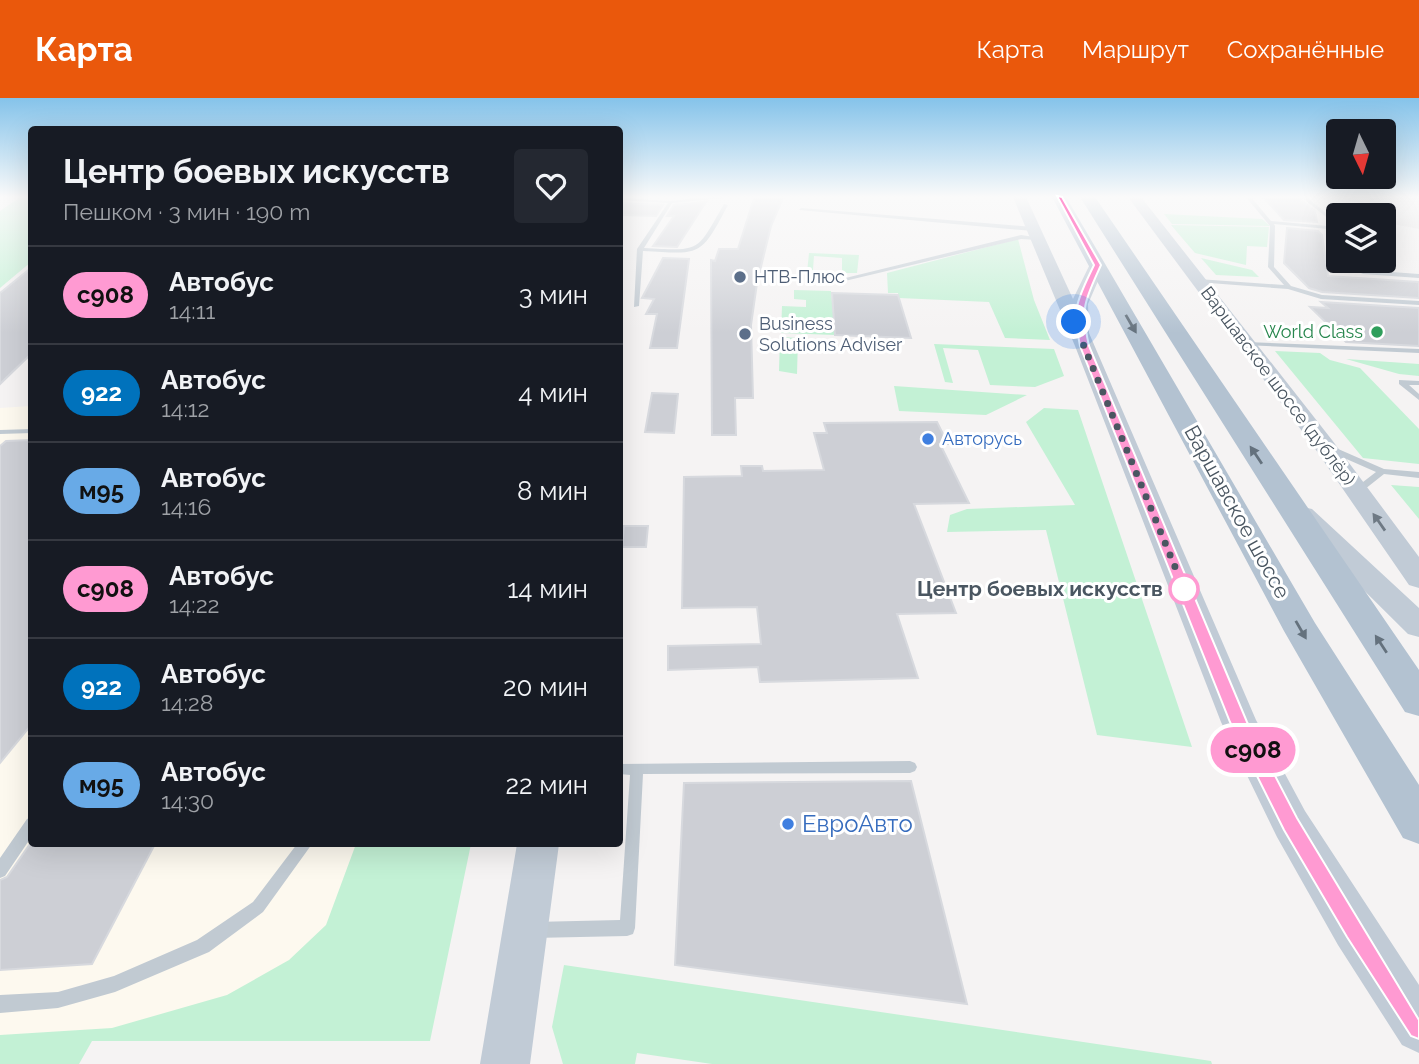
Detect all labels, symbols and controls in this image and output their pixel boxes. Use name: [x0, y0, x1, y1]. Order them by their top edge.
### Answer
text: Карта: [35, 30, 133, 69]
text: Карта: [976, 35, 1044, 64]
text: Маршрут: [1082, 35, 1189, 64]
text: Сохранённые: [1227, 35, 1384, 64]
north arrow: [1326, 119, 1396, 189]
map controls: [1326, 119, 1396, 273]
button: heart: [514, 149, 588, 223]
text: Центр боевых искусств: [63, 152, 450, 191]
text: Пешком · 3 мин · 190 m: [63, 198, 310, 225]
button: layers: [1326, 203, 1396, 273]
place label: НТВ-Плюс: [754, 266, 845, 287]
text: Автобус: [169, 267, 274, 297]
marker: НТВ-Плюс: [732, 269, 748, 285]
text: с908: [77, 280, 134, 309]
text: 3 мин: [519, 280, 588, 310]
street label: Варшавское шоссе (дублёр): [1197, 282, 1360, 489]
text: 14:11: [169, 297, 215, 324]
your location: [1056, 304, 1091, 339]
place label: Business Solutions Adviser: [759, 313, 903, 355]
one-way arrow: [1125, 314, 1137, 333]
place label: World Class: [1263, 321, 1363, 342]
marker: World Class: [1369, 324, 1385, 340]
marker: Business Solutions Adviser: [737, 326, 753, 342]
text: Автобус: [161, 365, 266, 395]
text: 922: [81, 378, 122, 407]
text: 4 мин: [518, 378, 588, 408]
text: 14:12: [161, 395, 210, 422]
street label: Варшавское шоссе: [1179, 421, 1295, 603]
place label: Авторусь: [942, 428, 1022, 449]
marker: Авторусь: [920, 431, 936, 447]
one-way arrow: [1249, 446, 1263, 464]
text: Автобус: [161, 463, 266, 493]
text: м95: [79, 476, 124, 505]
text: 8 мин: [517, 476, 588, 506]
text: 14:16: [161, 493, 211, 520]
one-way arrow: [1372, 513, 1386, 531]
text: Автобус: [169, 561, 274, 591]
text: с908: [77, 574, 134, 603]
text: 14 мин: [507, 574, 588, 604]
marker: Центр боевых искусств: [1169, 574, 1199, 604]
place label: Центр боевых искусств: [917, 576, 1163, 601]
text: 14:22: [169, 591, 220, 618]
one-way arrow: [1295, 620, 1307, 639]
one-way arrow: [1375, 635, 1388, 654]
text: Автобус: [161, 659, 266, 689]
text: 922: [81, 672, 122, 701]
text: 20 мин: [503, 672, 588, 702]
text: 14:28: [161, 689, 213, 716]
line badge: с908: [1204, 727, 1302, 773]
text: с908: [1225, 735, 1281, 764]
text: Автобус: [161, 757, 266, 787]
text: м95: [79, 770, 124, 799]
text: 22 мин: [505, 770, 588, 800]
text: 14:30: [161, 787, 214, 814]
place label: ЕвроАвто: [802, 809, 913, 838]
marker: ЕвроАвто: [780, 816, 796, 832]

